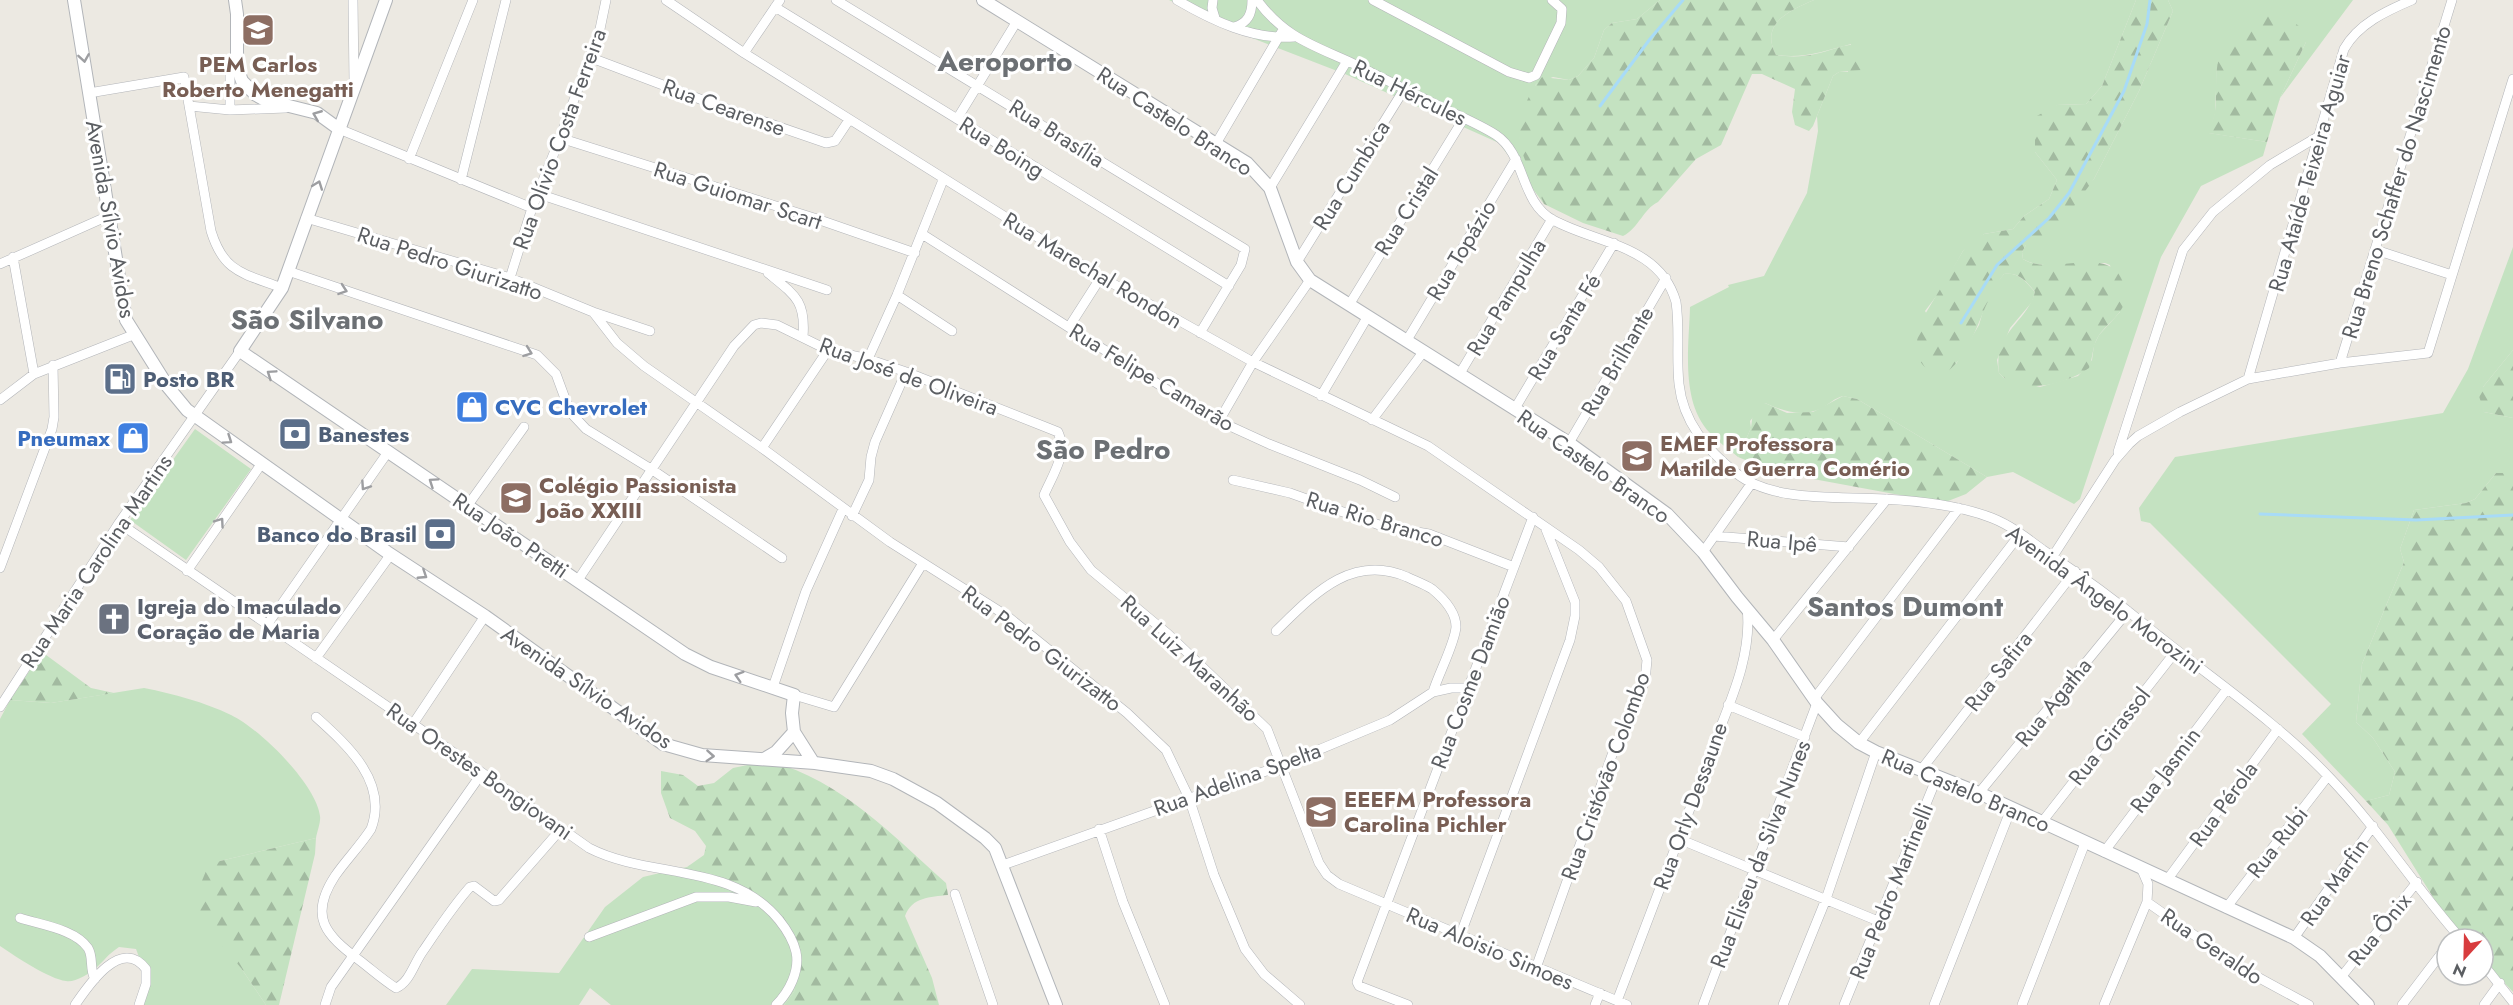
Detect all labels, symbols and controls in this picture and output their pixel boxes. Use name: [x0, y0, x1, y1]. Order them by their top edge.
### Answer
school or university icon: PEM Carlos Roberto Menegatti: [240, 12, 276, 48]
street label: Rua Breno Schaffer do Nascimento: [2333, 21, 2459, 343]
street label: Rua Olívio Costa Ferreira: [504, 24, 614, 254]
district label: Aeroporto: [937, 41, 1072, 82]
place label: PEM Carlos Roberto Menegatti: [162, 48, 354, 105]
street label: Rua Ataíde Teixeira Aguiar: [2260, 50, 2358, 296]
street label: Rua Hércules: [1348, 51, 1472, 133]
one-way arrow: [77, 53, 89, 62]
street label: Rua Castelo Branco: [1091, 58, 1259, 184]
street label: Rua Cearense: [658, 70, 790, 144]
street label: Rua Brasília: [1003, 91, 1111, 175]
street label: Rua Boing: [953, 108, 1051, 186]
one-way arrow: [313, 109, 323, 122]
street label: Rua Cumbica: [1305, 114, 1397, 236]
street label: Avenida Sílvio Avidos: [78, 118, 144, 320]
street label: Rua Guiomar Scart: [650, 153, 827, 238]
street label: Rua Cristal: [1366, 160, 1446, 262]
one-way arrow: [311, 180, 324, 191]
street label: Rua Topázio: [1418, 194, 1504, 306]
street label: Rua Marechal Rondon: [997, 204, 1189, 336]
street label: Rua Pedro Giurizatto: [353, 218, 547, 308]
street label: Rua Pampulha: [1458, 232, 1554, 362]
street label: Rua Santa Fé: [1520, 268, 1608, 386]
one-way arrow: [337, 283, 348, 295]
district label: São Silvano: [231, 299, 383, 340]
street label: Rua Brilhante: [1573, 300, 1661, 422]
street label: Rua Felipe Camarão: [1063, 315, 1241, 439]
street label: Rua José de Oliveira: [815, 329, 1003, 423]
one-way arrow: [522, 345, 533, 358]
fuel station icon: Posto BR: [102, 361, 138, 397]
place label: Posto BR: [143, 363, 235, 395]
one-way arrow: [267, 370, 278, 381]
shop icon: CVC Chevrolet: [454, 389, 490, 425]
place label: CVC Chevrolet: [495, 391, 647, 423]
street label: Rua Castelo Branco: [1511, 401, 1677, 531]
bank icon: Banestes: [277, 416, 313, 452]
place label: Banestes: [318, 418, 409, 450]
shop icon: Pneumax: [115, 420, 151, 456]
place label: Pneumax: [17, 422, 110, 454]
place label: EMEF Professora Matilde Guerra Comério: [1660, 427, 1910, 484]
district label: São Pedro: [1035, 429, 1171, 470]
one-way arrow: [221, 433, 232, 444]
school or university icon: EMEF Professora Matilde Guerra Comério: [1619, 438, 1655, 474]
street label: Rua Maria Carolina Martins: [12, 448, 180, 674]
place label: Colégio Passionista João XXIII: [535, 469, 737, 526]
one-way arrow: [429, 478, 440, 489]
one-way arrow: [361, 479, 372, 490]
school or university icon: Colégio Passionista João XXIII: [498, 480, 534, 516]
street label: Rua Rio Branco: [1302, 483, 1448, 555]
street label: Rua João Pretti: [446, 484, 576, 586]
bank icon: Banco do Brasil: [422, 516, 458, 552]
street label: Avenida Ângelo Morozini: [2000, 517, 2210, 681]
one-way arrow: [213, 518, 224, 529]
place label: Banco do Brasil: [257, 518, 417, 550]
street label: Rua Ipê: [1746, 522, 1818, 560]
one-way arrow: [416, 568, 427, 579]
street label: Rua Pedro Giurizatto: [955, 577, 1129, 719]
district label: Santos Dumont: [1807, 586, 2003, 627]
street label: Rua Luiz Maranhão: [1114, 587, 1266, 729]
place label: Igreja do Imaculado Coração de Maria: [137, 590, 341, 647]
street label: Rua Cosme Damião: [1422, 591, 1518, 773]
church icon: Igreja do Imaculado Coração de Maria: [96, 601, 132, 637]
street label: Avenida Sílvio Avidos: [495, 618, 679, 756]
street label: Rua Safira: [1957, 624, 2039, 718]
street label: Rua Agatha: [2007, 651, 2099, 753]
street label: Rua Cristóvão Colombo: [1552, 667, 1658, 885]
one-way arrow: [734, 671, 745, 683]
street label: Rua Girassol: [2060, 680, 2158, 792]
street label: Rua Orestes Bongiovani: [380, 694, 580, 848]
street label: Rua Orly Dessaune: [1645, 718, 1735, 894]
street label: Rua Jasmin: [2122, 720, 2208, 820]
street label: Rua Adelina Spelta: [1149, 734, 1325, 824]
street label: Rua Eliseu da Silva Nunes: [1702, 735, 1818, 973]
street label: Rua Castelo Branco: [1877, 740, 2055, 840]
one-way arrow: [705, 749, 714, 762]
street label: Rua Pérola: [2181, 755, 2265, 853]
place label: EEEFM Professora Carolina Pichler: [1344, 783, 1531, 840]
school or university icon: EEEFM Professora Carolina Pichler: [1303, 794, 1339, 830]
street label: Rua Pedro Martinelli: [1841, 798, 1941, 984]
street label: Rua Rubi: [2239, 799, 2315, 885]
street label: Rua Marfin: [2292, 832, 2376, 932]
street label: Rua Ônix: [2340, 885, 2419, 972]
street label: Rua Aloisio Simoes: [1401, 898, 1579, 998]
street label: Rua Geraldo: [2154, 900, 2270, 992]
north arrow: [2435, 927, 2495, 987]
text: N: [2449, 957, 2470, 983]

